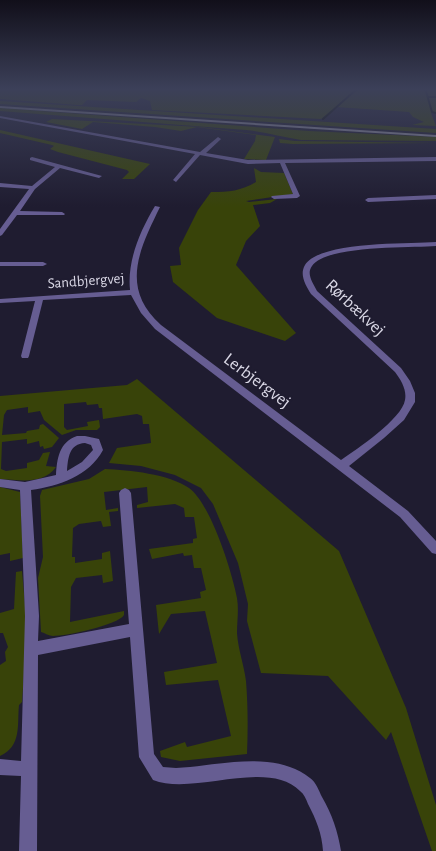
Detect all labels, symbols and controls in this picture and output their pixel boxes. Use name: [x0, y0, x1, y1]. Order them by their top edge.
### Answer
street label: Sandbjergvej: [47, 271, 125, 291]
street label: Rørbækvej: [322, 276, 388, 340]
street label: Lerbjergvej: [220, 350, 294, 412]

